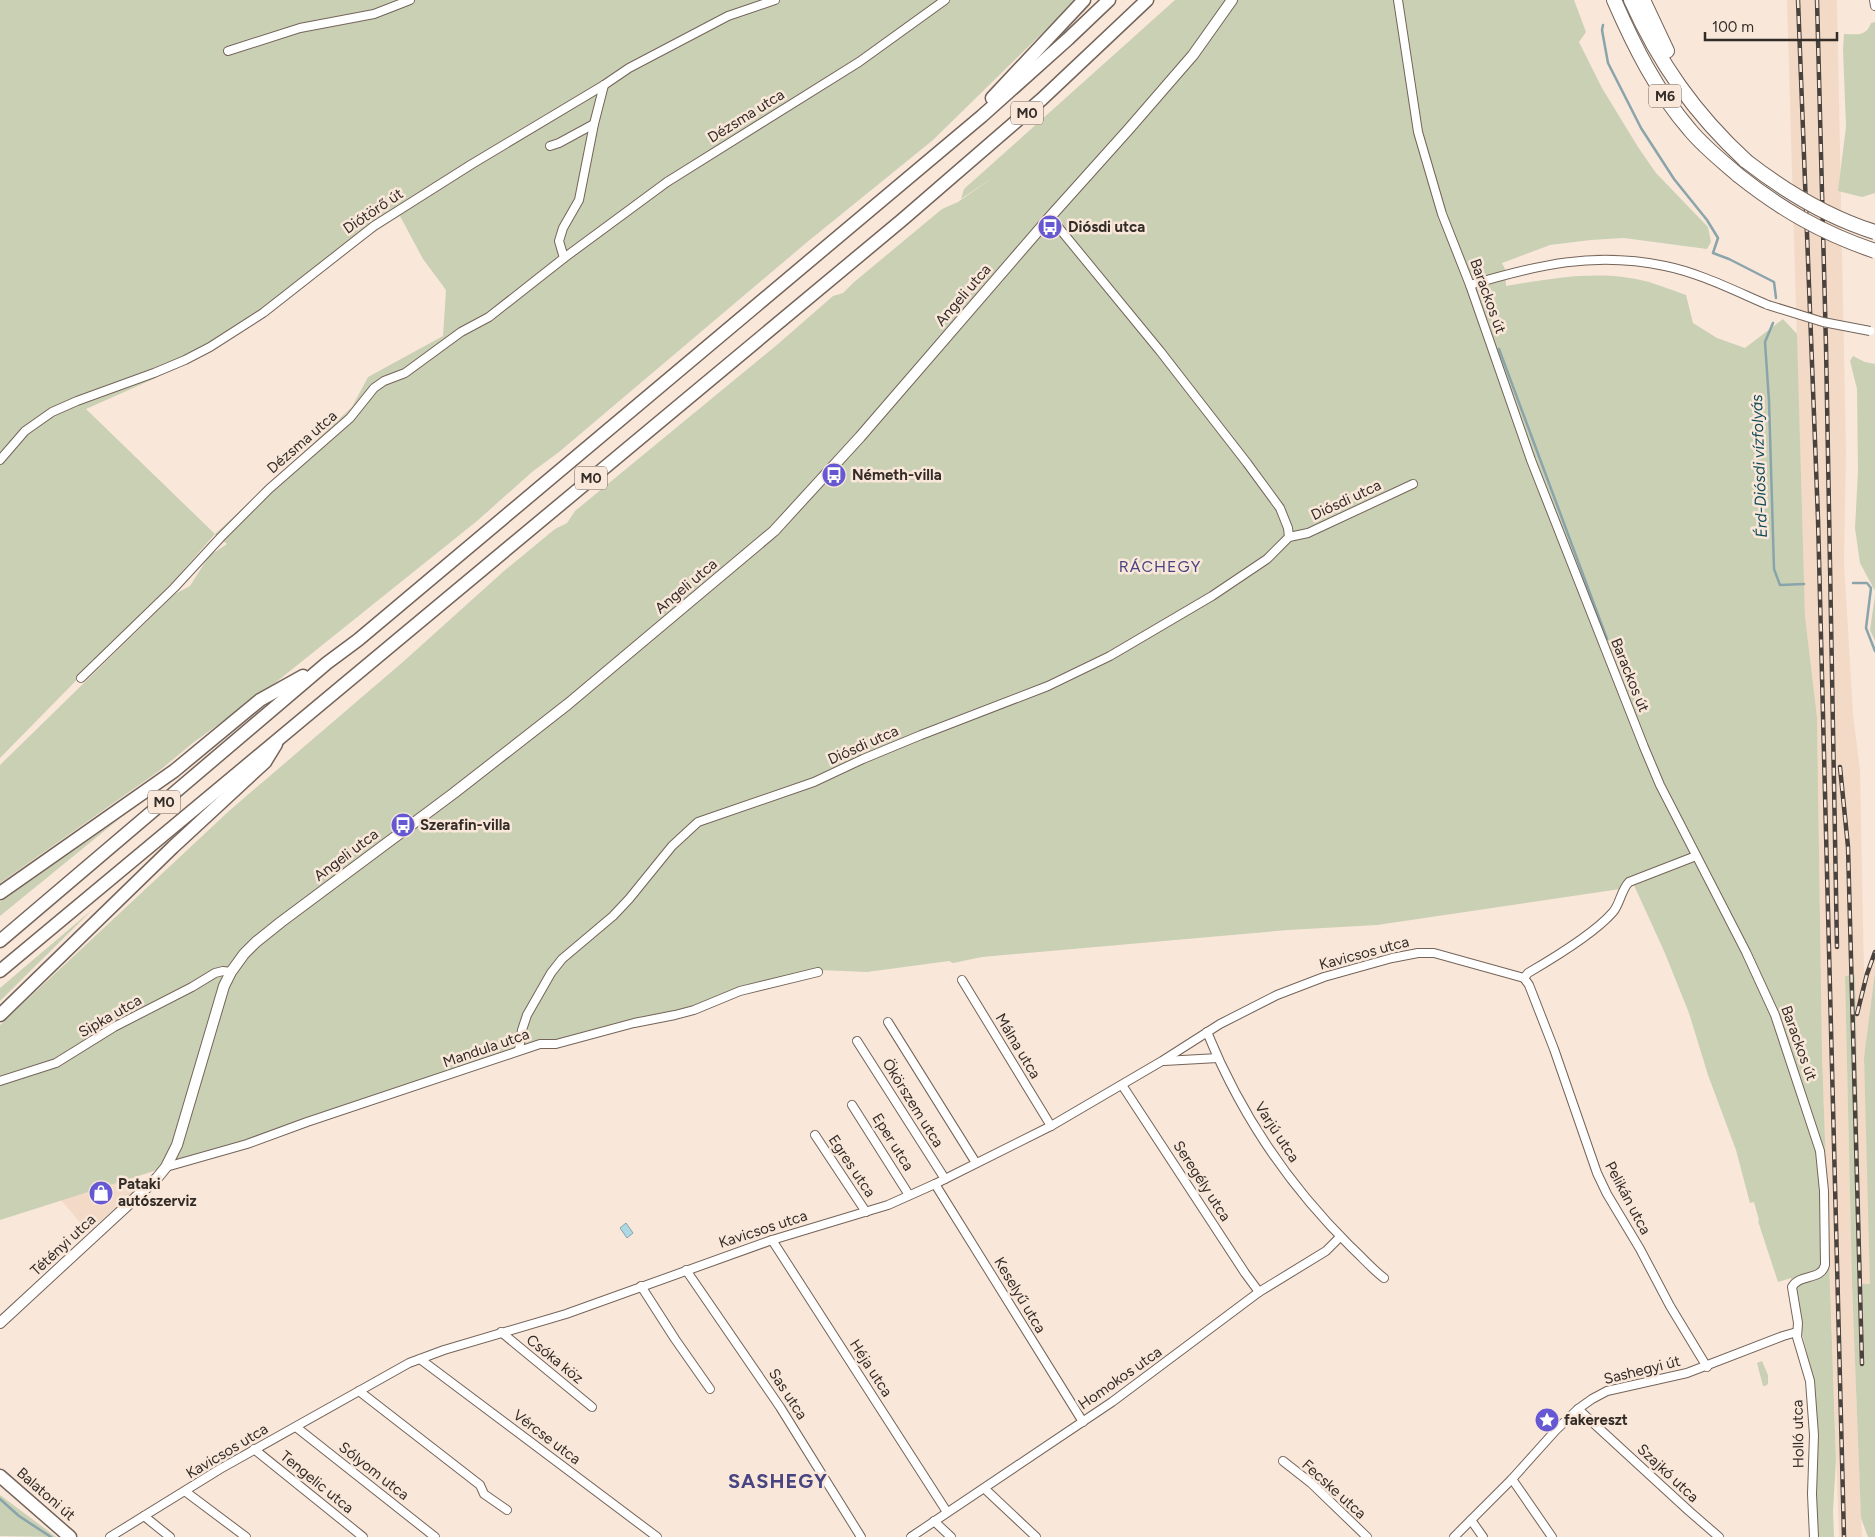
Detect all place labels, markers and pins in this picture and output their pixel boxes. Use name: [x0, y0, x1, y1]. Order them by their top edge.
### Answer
bus stop icon: Diósdi utca: [1037, 214, 1063, 240]
place label: Diósdi utca: [1068, 218, 1145, 236]
bus stop icon: Németh-villa: [821, 462, 847, 488]
place label: Németh-villa: [852, 466, 942, 484]
bus stop icon: Szerafin-villa: [390, 812, 416, 838]
place label: Szerafin-villa: [420, 816, 510, 834]
place label: Pataki autószerviz: [118, 1175, 197, 1210]
shop icon: Pataki autószerviz: [88, 1180, 114, 1206]
place icon: fakereszt: [1534, 1407, 1560, 1433]
place label: fakereszt: [1564, 1411, 1628, 1429]

